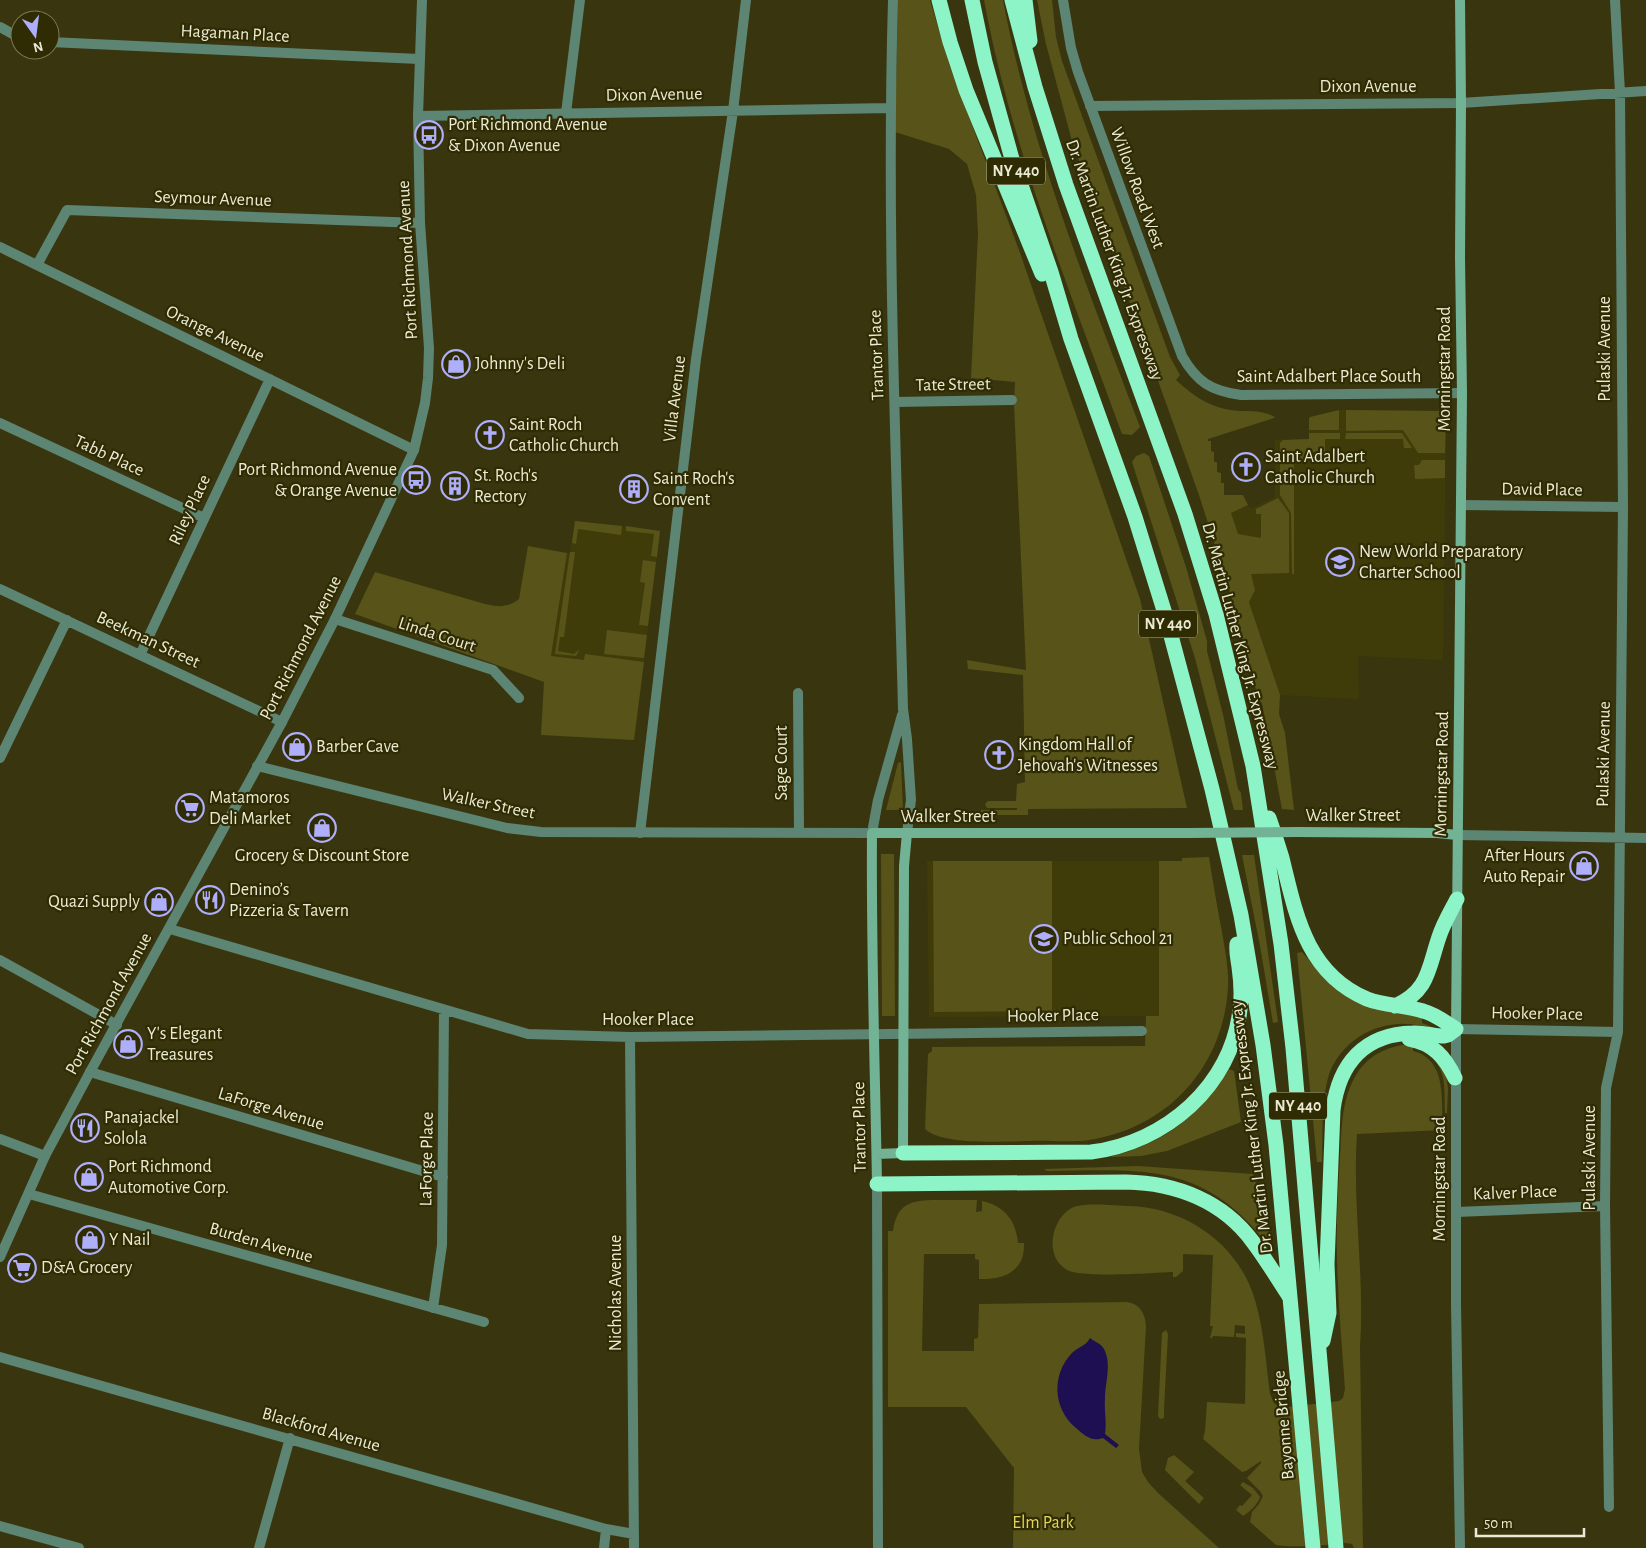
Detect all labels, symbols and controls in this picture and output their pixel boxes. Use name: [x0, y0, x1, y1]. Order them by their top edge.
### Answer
north arrow: [10, 10, 60, 60]
street label: Hagaman Place: [180, 22, 290, 46]
text: N: [31, 39, 44, 55]
street label: Dixon Avenue: [1320, 78, 1416, 96]
street label: Dixon Avenue: [605, 85, 703, 105]
place label: Port Richmond Avenue & Dixon Avenue: [448, 116, 607, 155]
bus stop icon: Port Richmond Avenue & Dixon Avenue: [414, 120, 444, 150]
street label: Willow Road West: [1107, 125, 1167, 251]
street label: Dr. Martin Luther King Jr. Expressway: [1062, 137, 1166, 383]
road number: NY 440: [987, 158, 1045, 185]
street label: Port Richmond Avenue: [395, 180, 421, 340]
street label: Seymour Avenue: [154, 188, 272, 210]
street label: Pulaski Avenue: [1596, 296, 1614, 402]
street label: Orange Avenue: [163, 302, 267, 366]
street label: Morningstar Road: [1436, 306, 1454, 432]
street label: Trantor Place: [866, 309, 888, 401]
shop icon: Johnny's Deli: [441, 349, 471, 379]
place label: Johnny's Deli: [475, 355, 565, 373]
street label: Villa Avenue: [661, 355, 689, 443]
street label: Saint Adalbert Place South: [1237, 368, 1421, 386]
street label: Tate Street: [915, 375, 991, 395]
place label: Saint Roch Catholic Church: [509, 416, 619, 455]
church icon: Saint Roch Catholic Church: [475, 420, 505, 450]
street label: Tabb Place: [71, 432, 147, 480]
place label: Saint Adalbert Catholic Church: [1265, 448, 1375, 487]
church icon: Saint Adalbert Catholic Church: [1231, 452, 1261, 482]
place label: Port Richmond Avenue & Orange Avenue: [238, 461, 397, 500]
bus stop icon: Port Richmond Avenue & Orange Avenue: [401, 465, 431, 495]
place label: St. Roch's Rectory: [474, 467, 538, 506]
place label: Saint Roch's Convent: [653, 470, 735, 509]
building icon: St. Roch's Rectory: [440, 471, 470, 501]
street label: Riley Place: [166, 472, 214, 548]
building icon: Saint Roch's Convent: [619, 474, 649, 504]
street label: David Place: [1501, 480, 1583, 500]
street label: Dr. Martin Luther King Jr. Expressway: [1198, 521, 1282, 772]
place label: New World Preparatory Charter School: [1359, 543, 1523, 582]
school or university icon: New World Preparatory Charter School: [1325, 547, 1355, 577]
street label: Port Richmond Avenue: [257, 573, 345, 723]
street label: Beekman Street: [94, 608, 203, 672]
road number: NY 440: [1139, 610, 1197, 638]
street label: Linda Court: [396, 614, 478, 656]
street label: Pulaski Avenue: [1594, 701, 1614, 807]
street label: Morningstar Road: [1432, 711, 1452, 837]
street label: Sage Court: [773, 725, 791, 800]
shop icon: Barber Cave: [282, 732, 312, 762]
place label: Kingdom Hall of Jehovah's Witnesses: [1018, 736, 1158, 775]
place label: Barber Cave: [316, 738, 399, 756]
church icon: Kingdom Hall of Jehovah's Witnesses: [984, 740, 1014, 770]
street label: Walker Street: [440, 785, 537, 823]
place label: Matamoros Deli Market: [209, 789, 291, 828]
supermarket icon: Matamoros Deli Market: [175, 793, 205, 823]
street label: Walker Street: [1305, 807, 1401, 825]
street label: Walker Street: [900, 808, 996, 826]
shop icon: Grocery & Discount Store: [307, 813, 337, 843]
place label: Grocery & Discount Store: [235, 847, 409, 865]
place label: After Hours Auto Repair: [1483, 847, 1565, 886]
shop icon: After Hours Auto Repair: [1569, 851, 1599, 881]
place label: Denino’s Pizzeria & Tavern: [229, 881, 349, 920]
restaurant icon: Denino’s Pizzeria & Tavern: [195, 885, 225, 915]
shop icon: Quazi Supply: [144, 887, 174, 917]
place label: Quazi Supply: [48, 893, 140, 911]
school or university icon: Public School 21: [1029, 924, 1059, 954]
street label: Port Richmond Avenue: [62, 930, 156, 1078]
place label: Public School 21: [1063, 930, 1173, 948]
street label: Dr. Martin Luther King Jr. Expressway: [1228, 999, 1276, 1255]
street label: Hooker Place: [1491, 1004, 1583, 1024]
street label: Hooker Place: [1007, 1006, 1099, 1026]
street label: Hooker Place: [602, 1011, 694, 1029]
place label: Y's Elegant Treasures: [147, 1025, 222, 1064]
shop icon: Y's Elegant Treasures: [113, 1029, 143, 1059]
street label: Trantor Place: [850, 1081, 870, 1173]
street label: LaForge Avenue: [216, 1084, 326, 1134]
road number: NY 440: [1269, 1092, 1327, 1120]
street label: Pulaski Avenue: [1581, 1105, 1599, 1211]
place label: Panajackel Solola: [104, 1109, 179, 1148]
street label: LaForge Place: [417, 1111, 437, 1207]
restaurant icon: Panajackel Solola: [70, 1113, 100, 1143]
street label: Morningstar Road: [1431, 1116, 1449, 1242]
place label: Port Richmond Automotive Corp.: [108, 1158, 229, 1197]
shop icon: Port Richmond Automotive Corp.: [74, 1162, 104, 1192]
street label: Kalver Place: [1473, 1183, 1557, 1203]
street label: Burden Avenue: [207, 1220, 315, 1266]
shop icon: Y Nail: [75, 1225, 105, 1255]
place label: Y Nail: [109, 1231, 151, 1249]
street label: Nicholas Avenue: [607, 1235, 625, 1351]
supermarket icon: D&A Grocery: [7, 1253, 37, 1283]
place label: D&A Grocery: [41, 1259, 133, 1277]
street label: Bayonne Bridge: [1270, 1370, 1298, 1480]
street label: Blackford Avenue: [260, 1405, 382, 1455]
scale bar: [1476, 1506, 1584, 1538]
park label: Elm Park: [1012, 1514, 1075, 1532]
text: 50 m: [1484, 1516, 1513, 1531]

